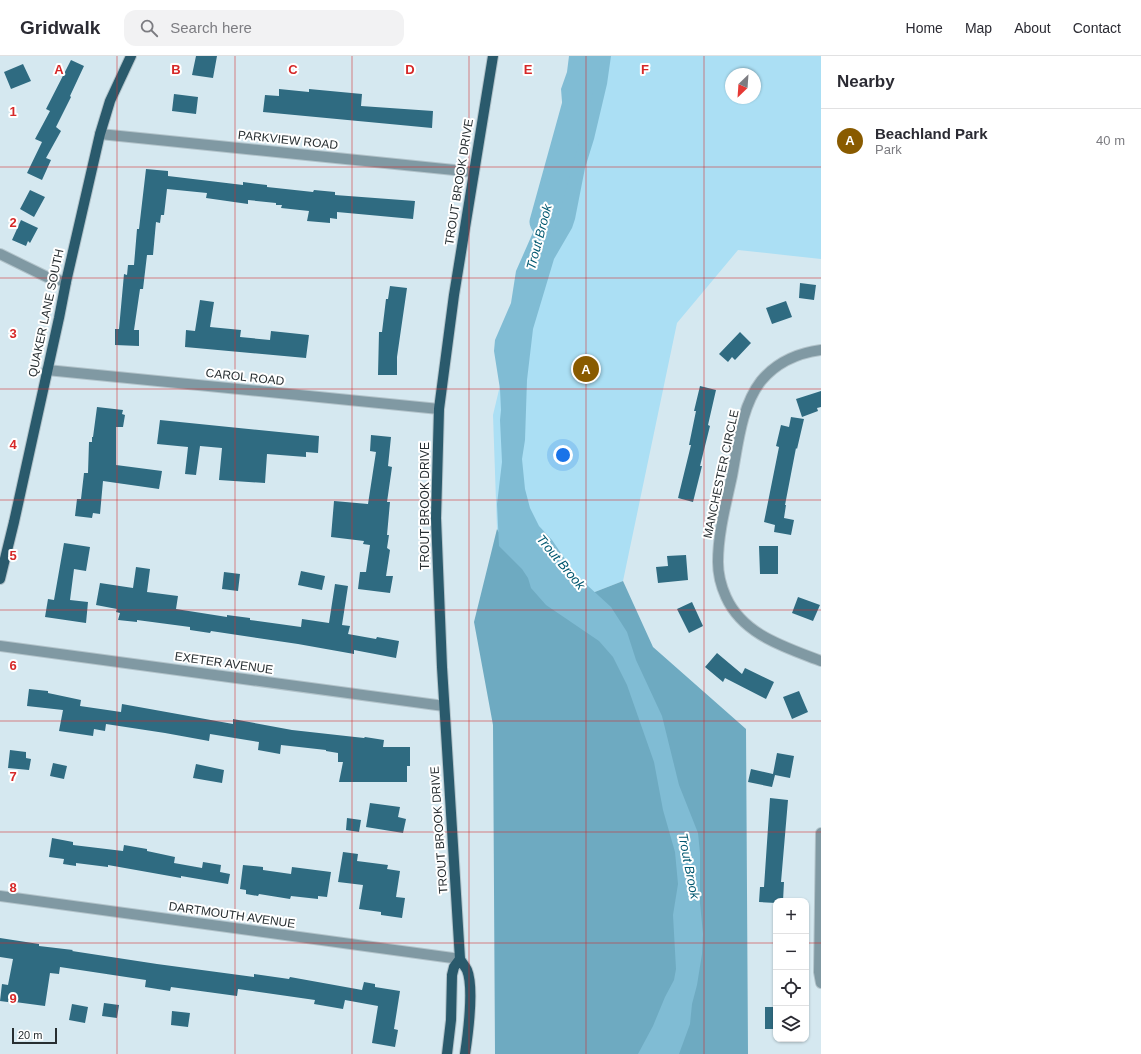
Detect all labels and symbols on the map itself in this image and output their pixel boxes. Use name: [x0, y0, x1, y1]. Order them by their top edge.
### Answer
text: A: [54, 62, 64, 77]
text: B: [171, 62, 181, 77]
text: C: [288, 62, 298, 77]
text: D: [405, 62, 415, 77]
text: E: [524, 62, 533, 77]
text: F: [641, 62, 649, 77]
north arrow: [725, 68, 761, 104]
text: 1: [9, 104, 17, 119]
street label: TROUT BROOK DRIVE: [442, 118, 476, 246]
street label: PARKVIEW ROAD: [237, 128, 339, 152]
water label: Trout Brook: [523, 201, 555, 271]
text: 2: [9, 215, 17, 230]
street label: QUAKER LANE SOUTH: [26, 248, 66, 378]
text: 3: [9, 326, 17, 341]
pin: A: [573, 354, 599, 384]
street label: CAROL ROAD: [205, 366, 285, 388]
street label: MANCHESTER CIRCLE: [700, 408, 742, 540]
text: 4: [9, 437, 17, 452]
street label: TROUT BROOK DRIVE: [418, 442, 432, 570]
your location: [553, 445, 573, 465]
water label: Trout Brook: [534, 532, 589, 594]
text: 5: [9, 548, 17, 563]
street label: EXETER AVENUE: [174, 649, 274, 677]
text: 6: [9, 658, 17, 673]
street label: TROUT BROOK DRIVE: [428, 766, 450, 894]
text: 7: [9, 769, 17, 784]
water label: Trout Brook: [675, 832, 703, 902]
text: 8: [9, 880, 17, 895]
street label: DARTMOUTH AVENUE: [168, 899, 296, 931]
text: 9: [9, 991, 17, 1006]
scale bar: [12, 1026, 57, 1045]

